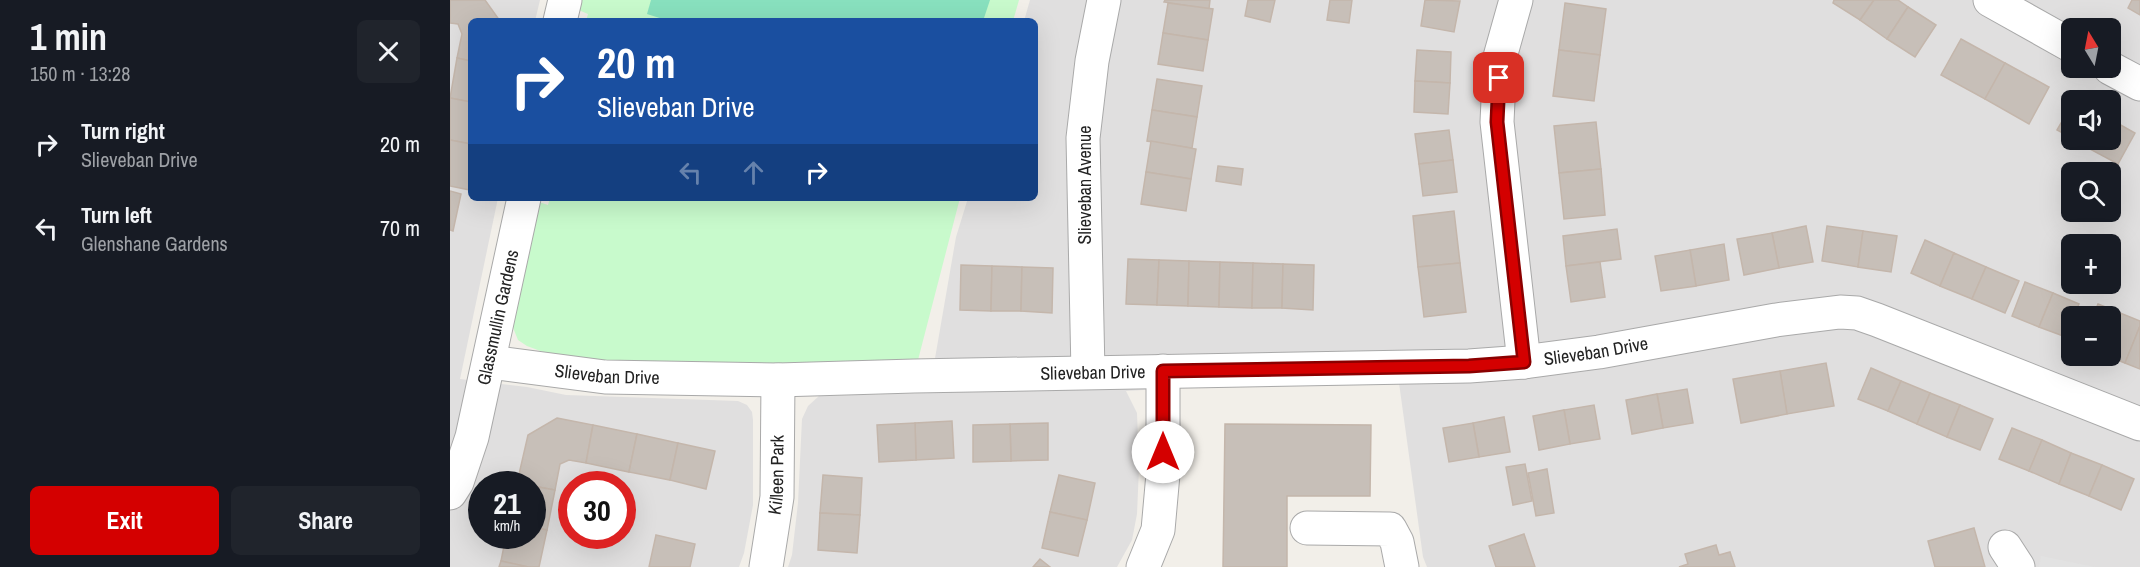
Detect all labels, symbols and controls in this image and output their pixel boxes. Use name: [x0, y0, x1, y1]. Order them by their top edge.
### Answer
text: 1 min: [30, 13, 107, 61]
north arrow: [2061, 18, 2121, 78]
map controls: [2061, 18, 2121, 366]
button: close: [357, 20, 420, 83]
text: 20 m: [597, 35, 676, 91]
icon: right: [498, 42, 576, 120]
pin: [1473, 52, 1524, 103]
text: 150 m · 13:28: [30, 60, 130, 87]
icon: arrive: [1482, 61, 1515, 94]
text: Slieveban Drive: [597, 89, 755, 125]
button: sound: [2061, 90, 2121, 150]
text: Turn right: [81, 116, 165, 146]
street label: Slieveban Avenue: [1072, 126, 1097, 244]
icon: right: [30, 128, 63, 161]
text: 20 m: [380, 129, 420, 159]
text: Slieveban Drive: [81, 146, 198, 173]
icon: left: [674, 156, 707, 189]
icon: ahead: [737, 156, 770, 189]
icon: right: [800, 156, 833, 189]
button: search: [2061, 162, 2121, 222]
text: Turn left: [81, 200, 152, 230]
icon: left: [30, 212, 63, 245]
text: 70 m: [380, 213, 420, 243]
text: Glenshane Gardens: [81, 230, 228, 257]
button: +: [2061, 234, 2121, 294]
street label: Glassmullin Gardens: [471, 247, 524, 387]
button: −: [2061, 306, 2121, 366]
street label: Slieveban Drive: [1542, 330, 1650, 371]
street label: Slieveban Drive: [553, 358, 660, 390]
street label: Slieveban Drive: [1040, 359, 1146, 386]
position arrow: [1131, 420, 1195, 484]
street label: Killeen Park: [761, 434, 790, 516]
speed limit sign: 30: [558, 471, 636, 549]
text: 21: [493, 483, 521, 523]
button: Exit: [30, 486, 219, 555]
button: Share: [231, 486, 420, 555]
text: km/h: [494, 515, 520, 536]

